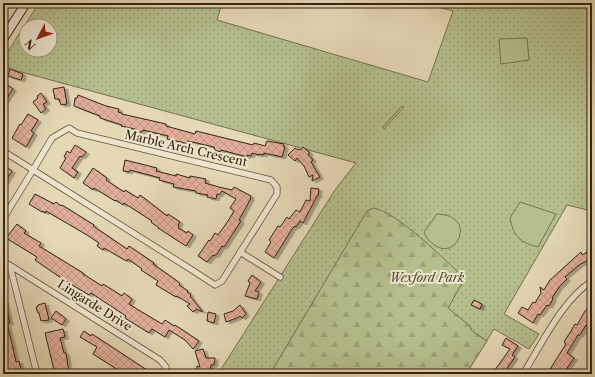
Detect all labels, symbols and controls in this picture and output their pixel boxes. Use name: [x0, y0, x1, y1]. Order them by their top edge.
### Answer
north arrow: [18, 18, 58, 58]
text: N: [22, 36, 39, 53]
street label: Marble Arch Crescent: [123, 127, 249, 170]
park label: Wexford Park: [390, 270, 465, 285]
street label: Lingarde Drive: [55, 276, 135, 334]

